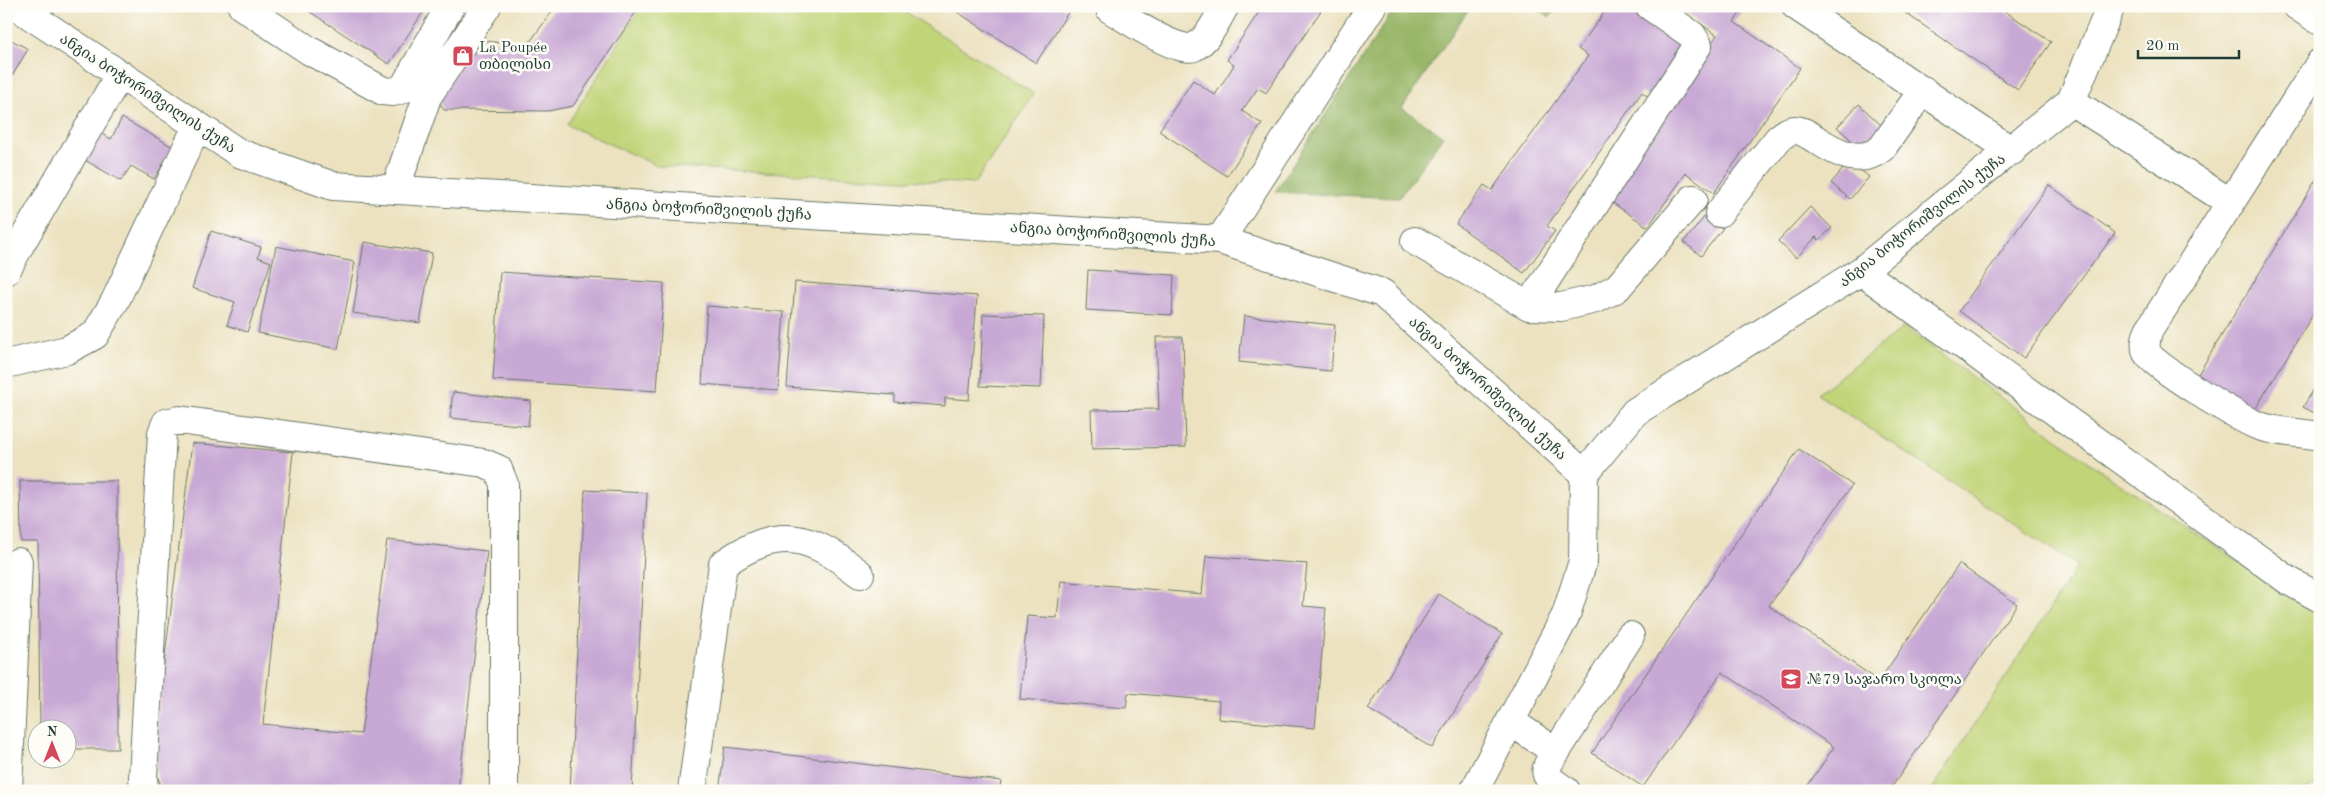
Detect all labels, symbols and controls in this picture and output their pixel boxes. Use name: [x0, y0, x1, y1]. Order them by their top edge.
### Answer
scale bar: [2138, 28, 2240, 60]
street label: ანგია ბოჭორიშვილის ქუჩა: [57, 31, 238, 157]
text: 20 m: [2146, 39, 2180, 54]
place label: La Poupée თბილისი: [479, 41, 551, 73]
shop icon: La Poupée თბილისი: [451, 44, 475, 68]
street label: ანგია ბოჭორიშვილის ქუჩა: [1836, 151, 2009, 291]
street label: ანგია ბოჭორიშვილის ქუჩა: [606, 197, 812, 223]
street label: ანგია ბოჭორიშვილის ქუჩა: [1010, 220, 1216, 250]
street label: ანგია ბოჭორიშვილის ქუჩა: [1405, 314, 1569, 464]
school or university icon: №79 საჯარო სკოლა: [1779, 667, 1803, 691]
place label: №79 საჯარო სკოლა: [1807, 673, 1962, 688]
north arrow: [28, 720, 78, 770]
text: N: [47, 725, 58, 739]

